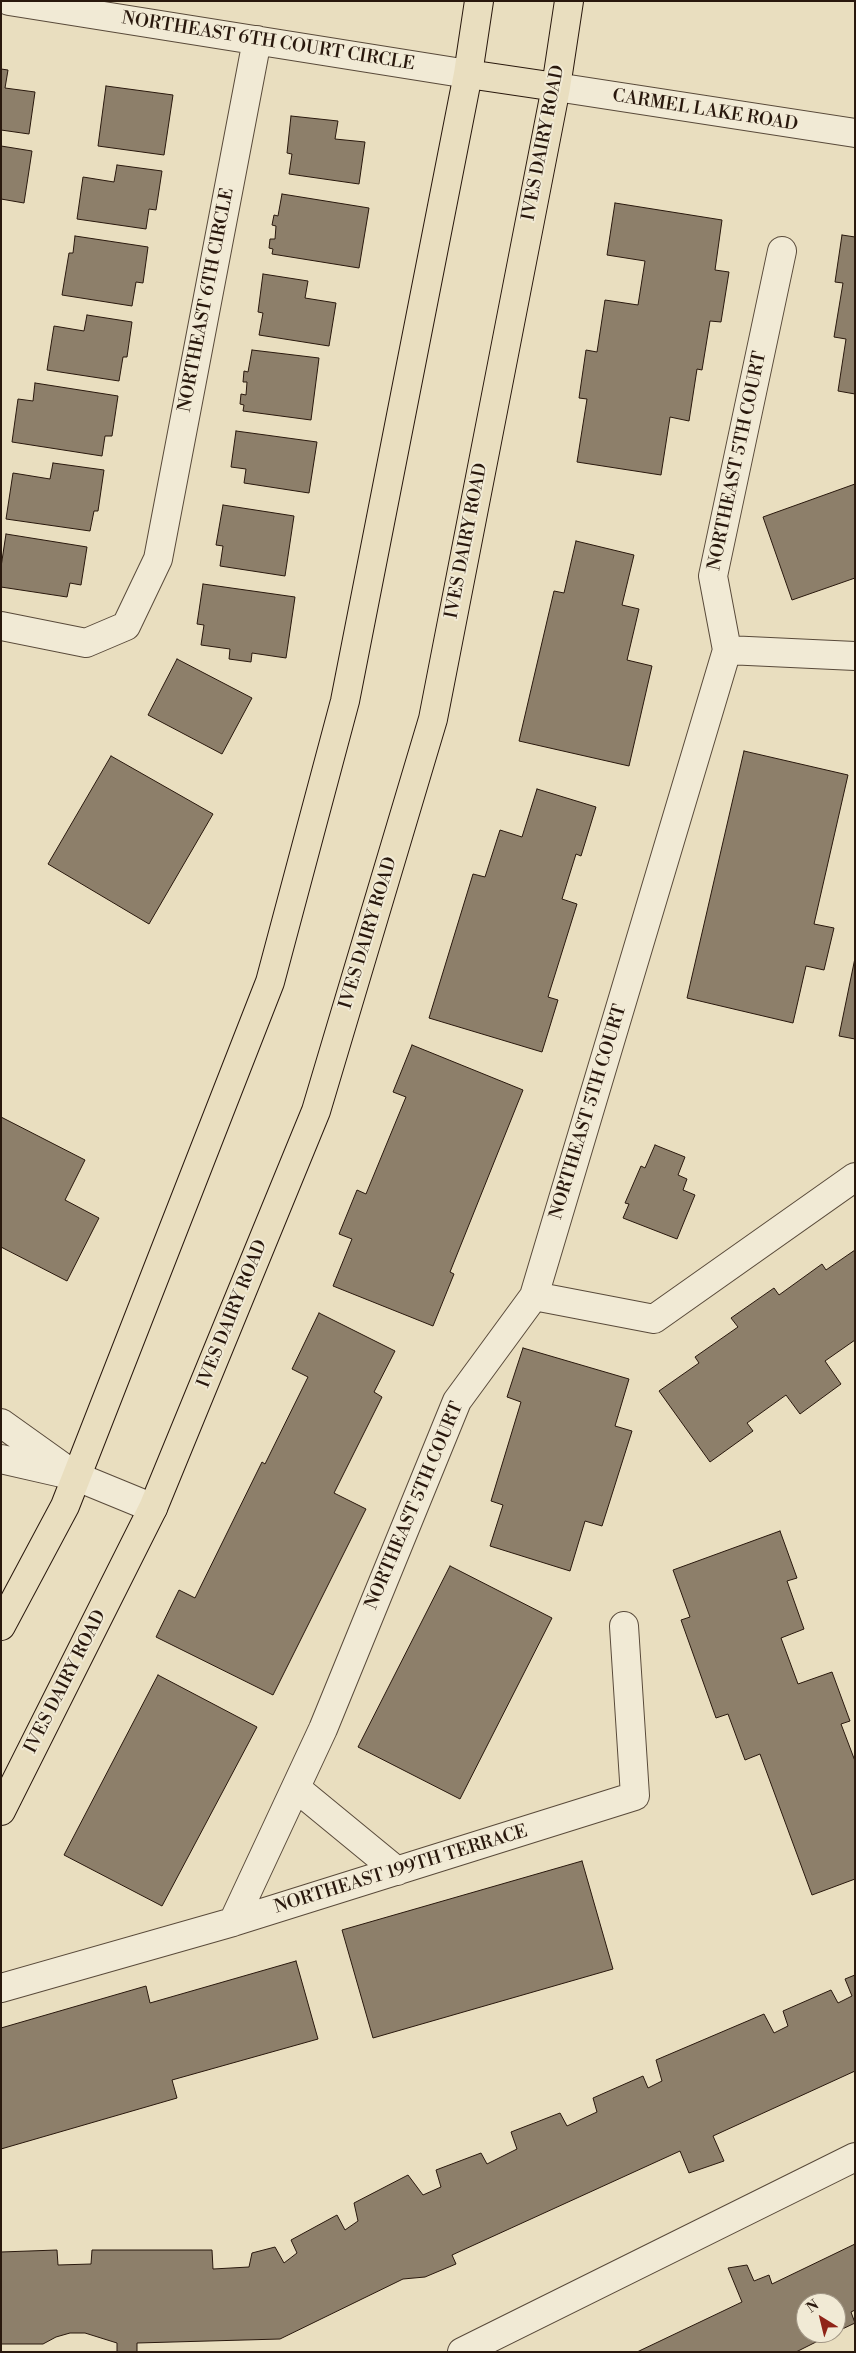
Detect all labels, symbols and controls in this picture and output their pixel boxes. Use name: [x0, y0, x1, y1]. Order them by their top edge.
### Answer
street label: NORTHEAST 6TH COURT CIRCLE: [120, 8, 416, 76]
street label: IVES DAIRY ROAD: [518, 63, 570, 223]
street label: CARMEL LAKE ROAD: [611, 86, 799, 136]
street label: NORTHEAST 6TH CIRCLE: [175, 186, 239, 414]
street label: NORTHEAST 5TH COURT: [704, 349, 772, 573]
street label: IVES DAIRY ROAD: [441, 461, 493, 621]
street label: IVES DAIRY ROAD: [336, 854, 402, 1012]
street label: NORTHEAST 5TH COURT: [546, 1002, 632, 1222]
street label: IVES DAIRY ROAD: [193, 1237, 273, 1391]
street label: NORTHEAST 5TH COURT: [361, 1399, 469, 1613]
street label: IVES DAIRY ROAD: [21, 1607, 111, 1757]
street label: NORTHEAST 199TH TERRACE: [272, 1821, 530, 1919]
north arrow: [796, 2293, 846, 2343]
text: N: [803, 2296, 823, 2317]

